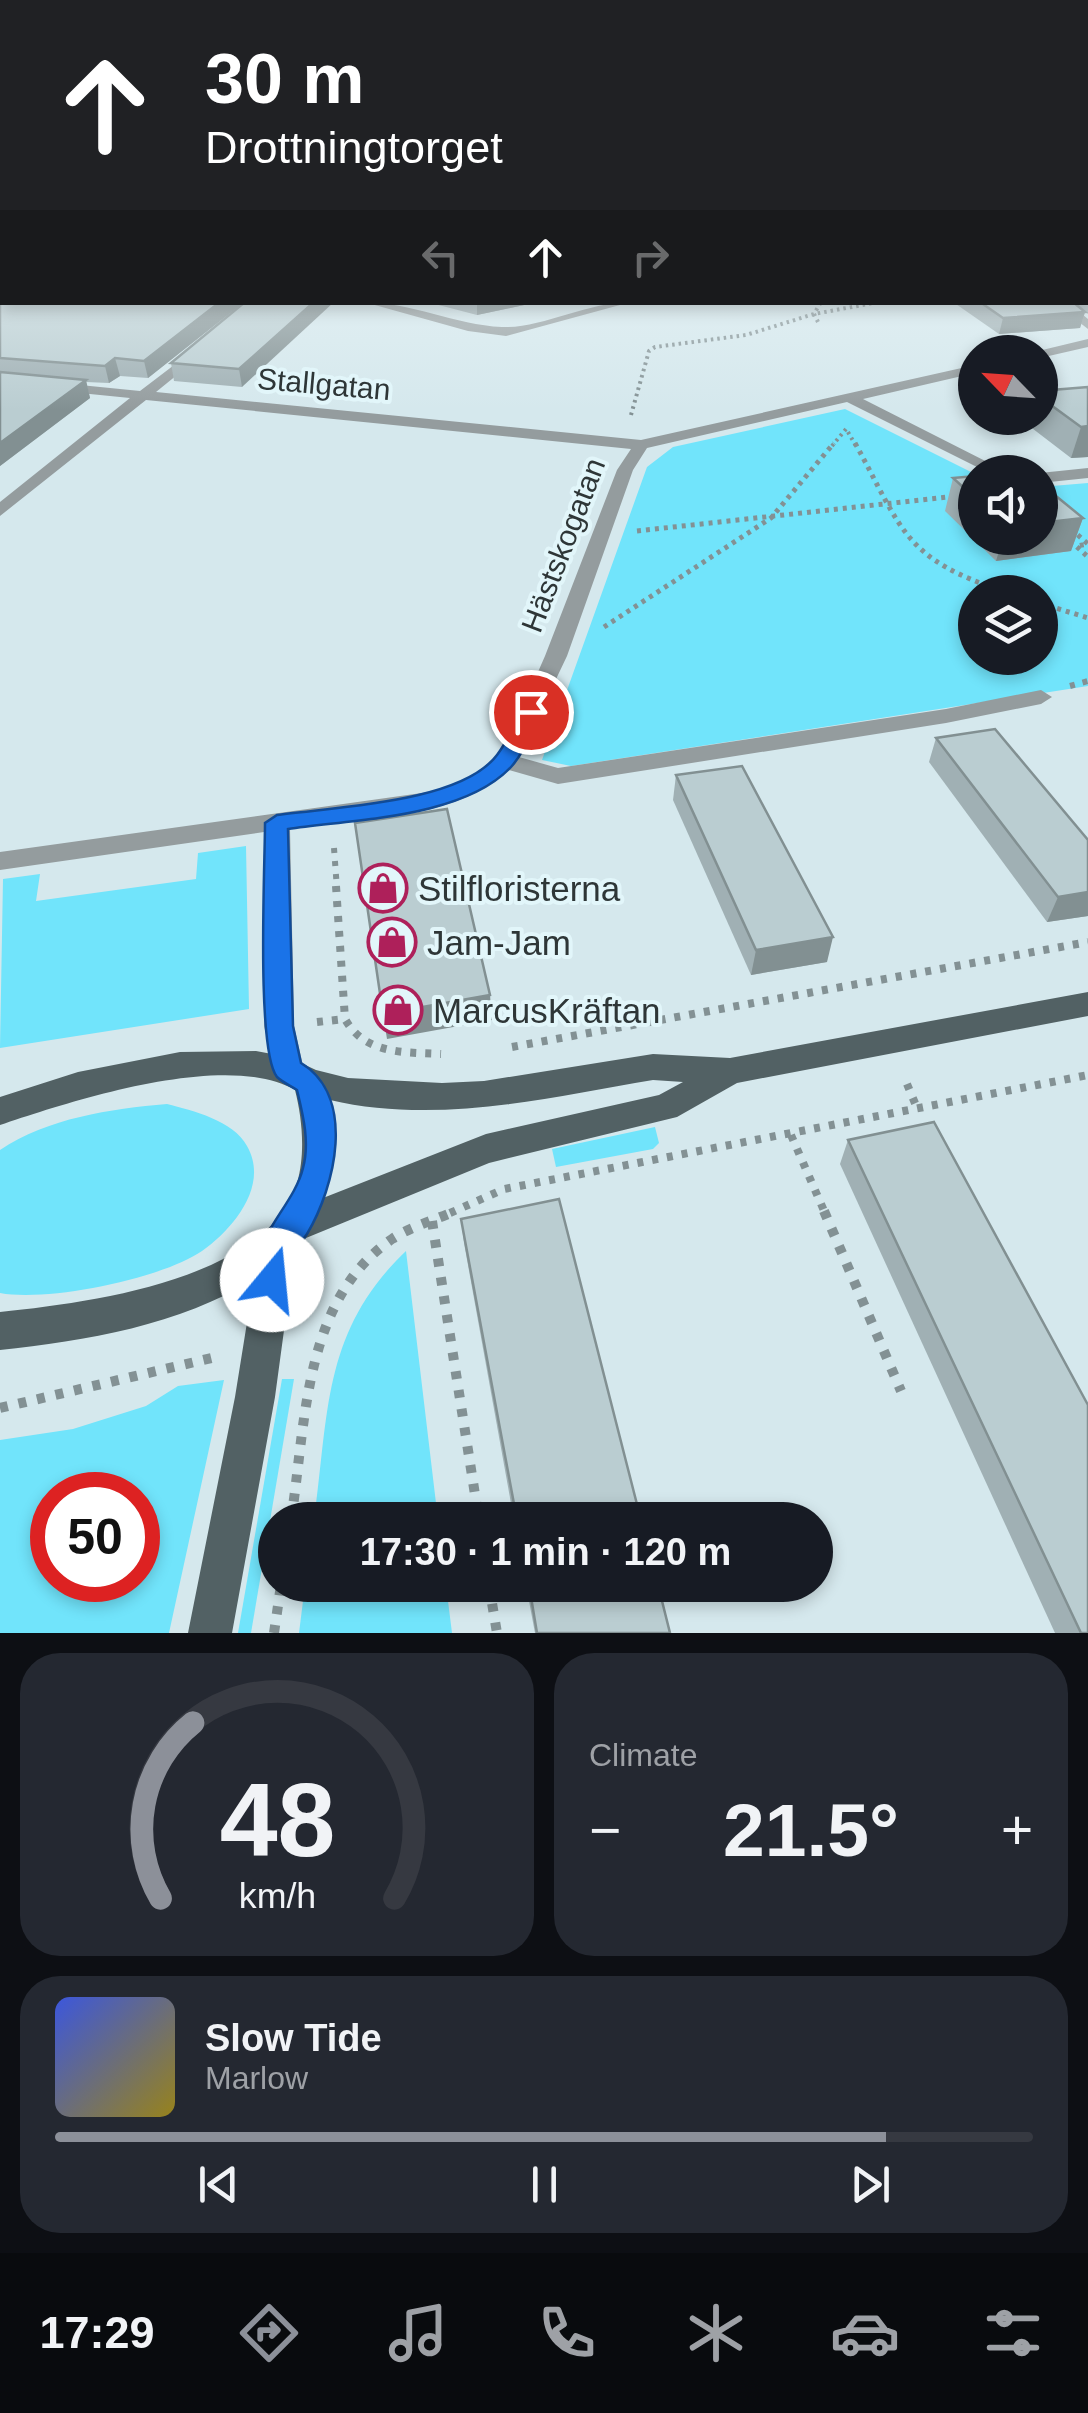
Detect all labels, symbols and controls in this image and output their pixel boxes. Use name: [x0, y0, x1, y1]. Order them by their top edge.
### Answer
icon: ahead: [40, 40, 170, 170]
text: 30 m: [205, 40, 365, 118]
text: Drottningtorget: [205, 122, 503, 173]
icon: left: [413, 230, 468, 285]
icon: ahead: [518, 230, 573, 285]
icon: right: [623, 230, 678, 285]
north arrow: [958, 335, 1058, 435]
map controls: [958, 335, 1058, 675]
street label: Stallgatan: [256, 362, 392, 406]
street label: Hästskogatan: [515, 453, 611, 637]
button: sound: [958, 455, 1058, 555]
button: layers: [958, 575, 1058, 675]
pin: [489, 670, 574, 755]
icon: arrive: [504, 685, 559, 740]
shop icon: Stilfloristerna: [357, 862, 409, 914]
place label: Stilfloristerna: [418, 869, 621, 908]
shop icon: Jam-Jam: [366, 916, 418, 968]
place label: Jam-Jam: [427, 923, 571, 962]
shop icon: MarcusKräftan: [372, 984, 424, 1036]
place label: MarcusKräftan: [433, 991, 661, 1030]
position arrow: [220, 1228, 324, 1332]
speed limit sign: 50: [30, 1472, 160, 1602]
text: 17:30 · 1 min · 120 m: [360, 1531, 731, 1573]
text: Climate: [589, 1737, 697, 1773]
text: 48: [219, 1762, 335, 1878]
text: 21.5°: [723, 1788, 899, 1872]
text: −: [589, 1799, 621, 1861]
text: +: [1001, 1799, 1033, 1861]
text: km/h: [238, 1876, 316, 1916]
text: Slow Tide: [205, 2017, 382, 2059]
text: Marlow: [205, 2060, 308, 2096]
icon: previous: [191, 2157, 246, 2212]
icon: pause: [517, 2157, 572, 2212]
icon: next: [843, 2157, 898, 2212]
icon: directions: [234, 2298, 304, 2368]
icon: music: [383, 2298, 453, 2368]
icon: phone: [532, 2298, 602, 2368]
icon: climate: [681, 2298, 751, 2368]
icon: car: [830, 2298, 900, 2368]
icon: filters: [978, 2298, 1048, 2368]
text: 17:29: [39, 2307, 155, 2358]

